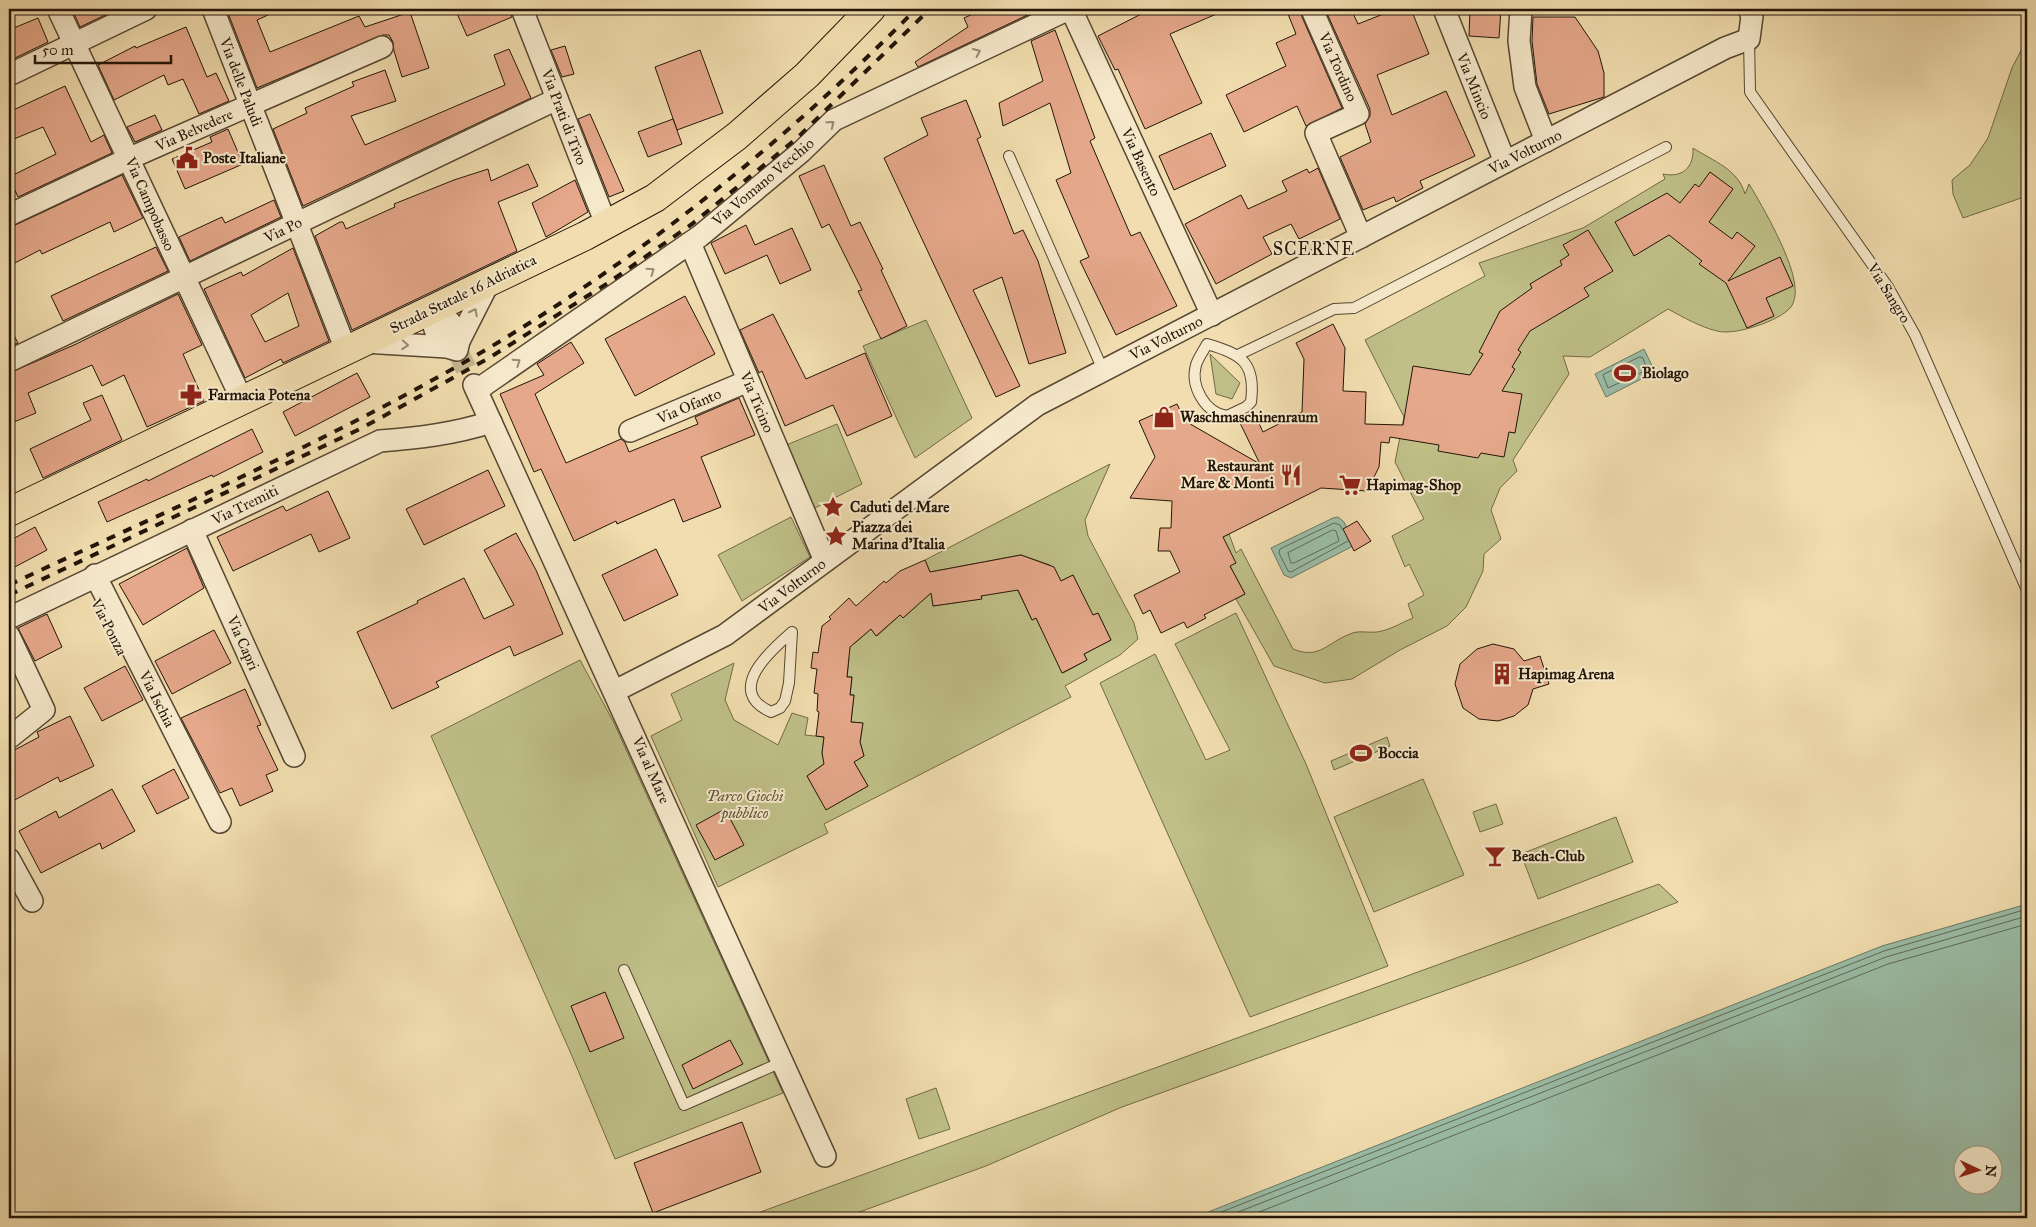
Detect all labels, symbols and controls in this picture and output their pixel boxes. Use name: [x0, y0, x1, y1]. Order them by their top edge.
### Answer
street label: Via Tordino: [1314, 29, 1361, 105]
scale bar: [35, 32, 171, 64]
street label: Via delle Paludi: [215, 34, 266, 129]
text: 50 m: [42, 41, 74, 59]
one-way arrow: [972, 48, 981, 59]
street label: Via Mincio: [1452, 49, 1496, 122]
street label: Via Prati di Tivo: [537, 66, 591, 168]
street label: Via Belvedere: [152, 105, 236, 156]
one-way arrow: [825, 121, 834, 129]
street label: Via Basento: [1117, 124, 1165, 199]
street label: Via Volturno: [1484, 126, 1565, 179]
street label: Via Vomano Vecchio: [708, 134, 818, 230]
public building icon: Poste Italiane: [174, 145, 200, 171]
place label: Poste Italiane: [203, 149, 287, 167]
street label: Via Campobasso: [121, 153, 179, 254]
street label: Via Po: [260, 213, 305, 247]
district label: SCERNE: [1273, 238, 1355, 260]
street label: Strada Statale 16 Adriatica: [387, 250, 540, 337]
street label: Via Sangro: [1863, 259, 1915, 327]
one-way arrow: [645, 268, 655, 277]
one-way arrow: [468, 308, 478, 317]
street label: Via Volturno: [1125, 312, 1206, 365]
one-way arrow: [401, 339, 409, 350]
one-way arrow: [511, 359, 520, 368]
sports icon: Biolago: [1612, 360, 1638, 386]
place label: Biolago: [1642, 364, 1689, 383]
street label: Via Ticino: [736, 368, 778, 436]
pharmacy icon: Farmacia Potena: [178, 382, 204, 408]
street label: Via Ofanto: [653, 384, 724, 428]
place label: Farmacia Potena: [208, 386, 311, 404]
shop icon: Waschmaschinenraum: [1151, 404, 1177, 430]
place label: Waschmaschinenraum: [1180, 408, 1319, 426]
place label: Restaurant Mare & Monti: [1181, 457, 1275, 492]
restaurant icon: Restaurant Mare & Monti: [1278, 462, 1304, 488]
supermarket icon: Hapimag-Shop: [1337, 472, 1363, 498]
place label: Hapimag-Shop: [1366, 476, 1462, 495]
street label: Via Tremiti: [208, 481, 281, 529]
place icon: Caduti del Mare: [820, 494, 846, 520]
place label: Caduti del Mare: [850, 498, 950, 516]
place label: Piazza dei Marina d'Italia: [852, 518, 945, 553]
place icon: Piazza dei Marina d'Italia: [823, 523, 849, 549]
street label: Via Volturno: [754, 555, 830, 618]
street label: Via Ponza: [87, 595, 131, 659]
street label: Via Capri: [223, 612, 263, 673]
building icon: Hapimag Arena: [1489, 661, 1515, 687]
place label: Hapimag Arena: [1518, 665, 1615, 684]
street label: Via Ischia: [135, 667, 179, 731]
street label: Via al Mare: [628, 733, 674, 806]
sports icon: Boccia: [1348, 740, 1374, 766]
place label: Boccia: [1378, 744, 1419, 762]
park label: Parco Giochi pubblico: [707, 787, 784, 823]
bar icon: Beach-Club: [1482, 843, 1508, 869]
place label: Beach-Club: [1512, 847, 1586, 865]
north arrow: [1954, 1144, 2004, 1194]
text: N: [1982, 1164, 1999, 1178]

